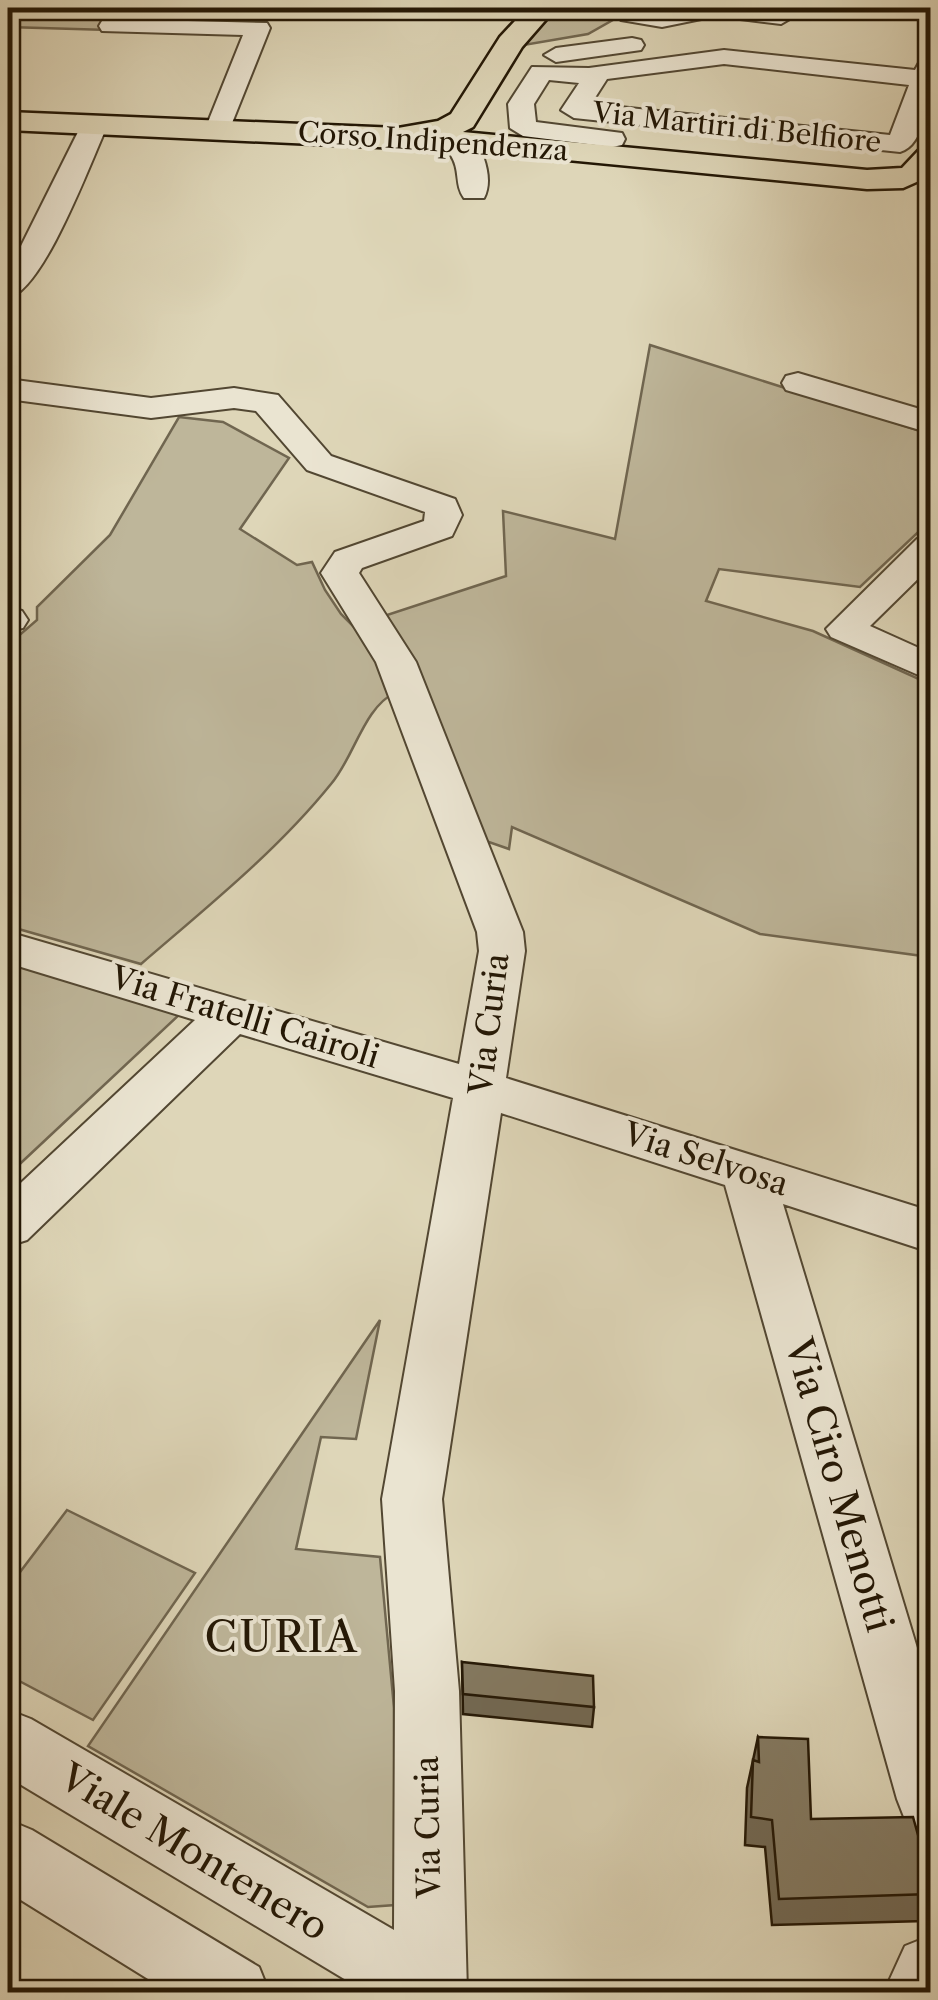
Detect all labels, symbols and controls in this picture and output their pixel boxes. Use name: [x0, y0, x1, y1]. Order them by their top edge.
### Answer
street label: Via Martiri di Belfiore: [590, 95, 883, 159]
street label: Corso Indipendenza: [297, 115, 570, 167]
street label: Via Curia: [460, 951, 517, 1098]
street label: Via Fratelli Cairoli: [105, 957, 384, 1076]
street label: Via Selvosa: [618, 1113, 794, 1204]
street label: Via Ciro Menotti: [775, 1332, 904, 1637]
district label: CURIA: [205, 1611, 359, 1663]
street label: Viale Montenero: [51, 1752, 337, 1950]
street label: Via Curia: [407, 1755, 448, 1900]

